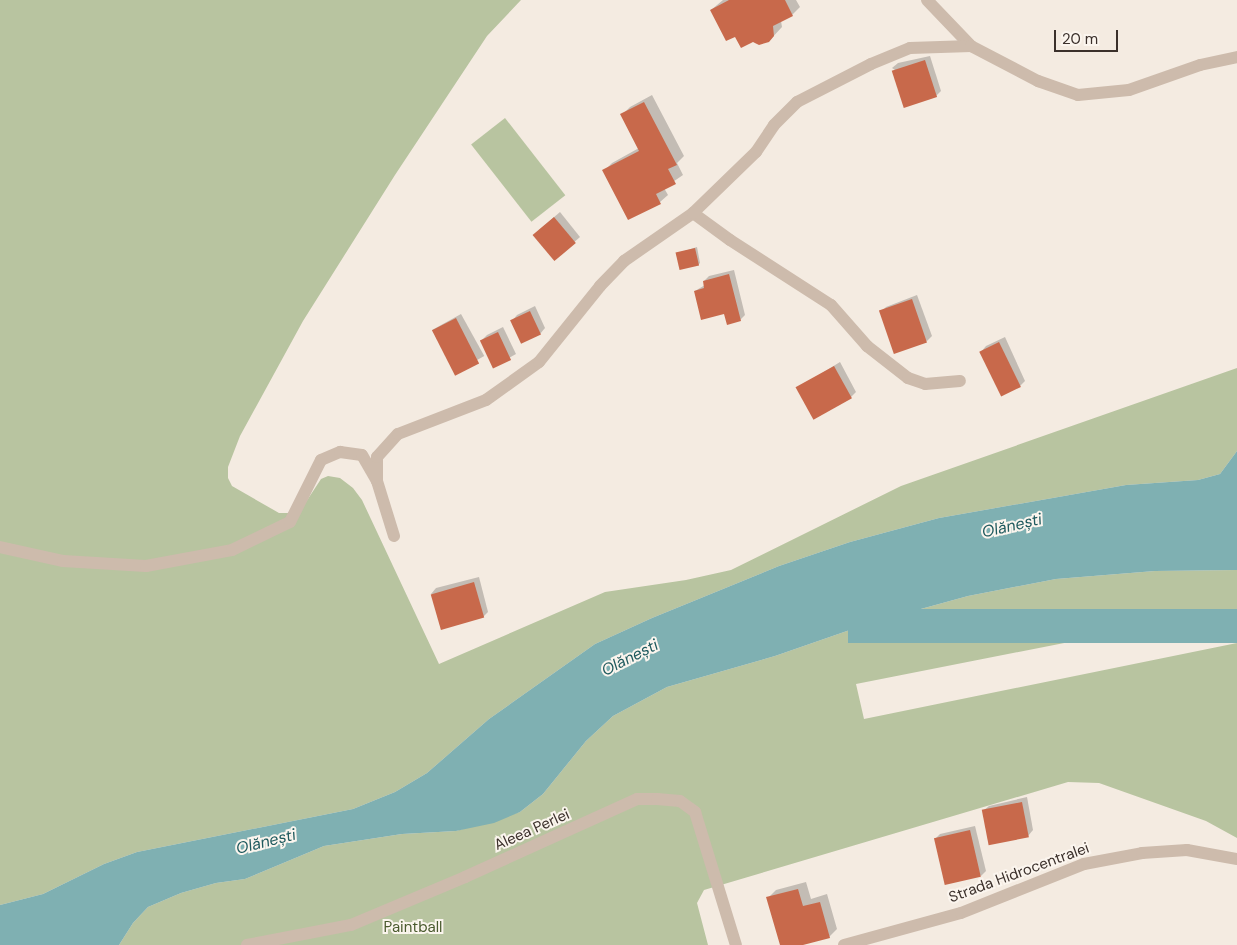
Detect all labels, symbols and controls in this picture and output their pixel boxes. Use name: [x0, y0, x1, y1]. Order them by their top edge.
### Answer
scale bar: [1057, 20, 1121, 52]
text: 20 m: [1062, 29, 1098, 49]
water label: Olănești: [980, 510, 1044, 542]
water label: Olănești: [598, 636, 662, 680]
street label: Aleea Perlei: [492, 805, 572, 855]
water label: Olănești: [234, 825, 298, 859]
street label: Strada Hidrocentralei: [946, 839, 1092, 907]
park label: Paintball: [384, 919, 442, 937]

